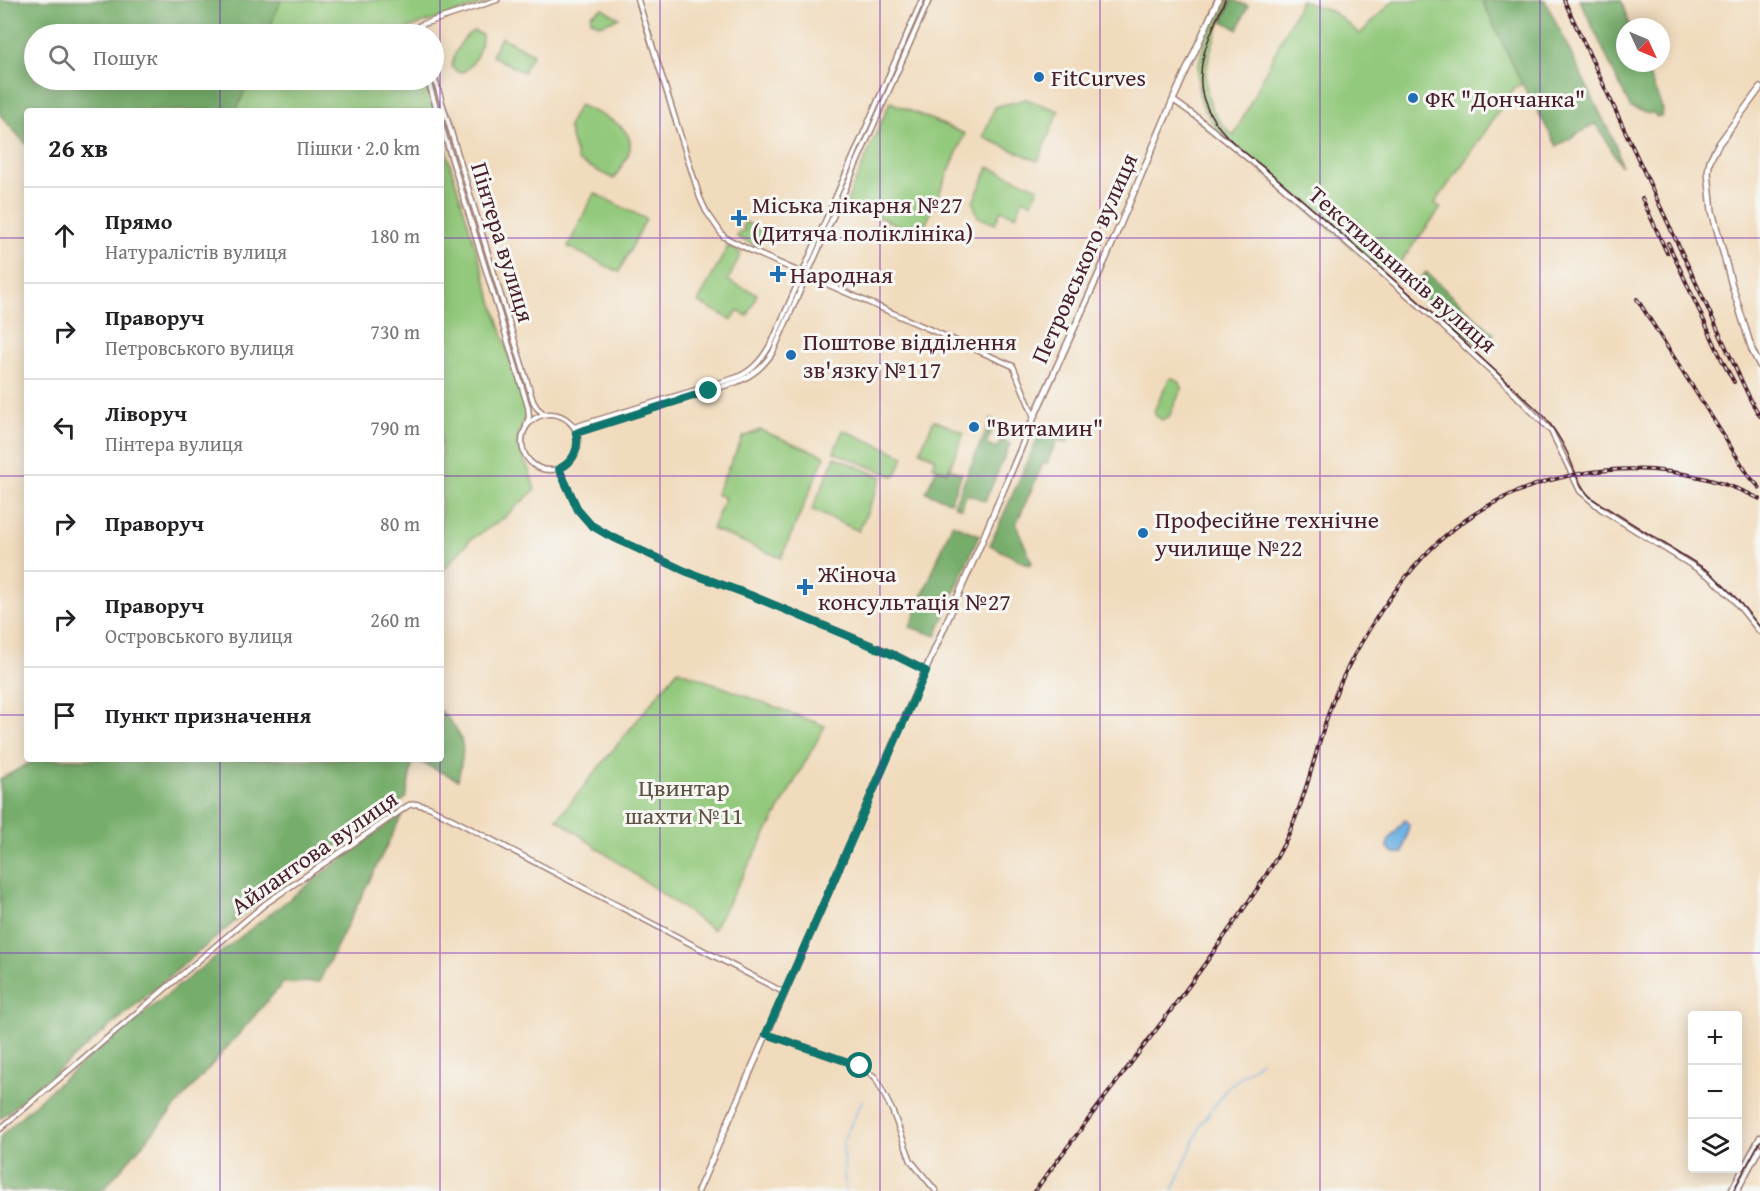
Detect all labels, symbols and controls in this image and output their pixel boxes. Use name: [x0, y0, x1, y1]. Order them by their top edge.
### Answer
north arrow: [1616, 18, 1670, 72]
search box: [24, 24, 444, 90]
icon: search: [45, 41, 78, 74]
text: Пошук: [93, 41, 158, 73]
place label: FitCurves: [1051, 60, 1146, 95]
marker: FitCurves: [1032, 70, 1046, 84]
place label: ФК "Дончанка": [1425, 81, 1585, 116]
marker: ФК "Дончанка": [1406, 91, 1420, 105]
text: 26 хв: [48, 128, 108, 167]
text: Пішки · 2.0 km: [297, 133, 420, 162]
street label: Петровського вулиця: [1022, 147, 1146, 369]
street label: Пінтера вулиця: [462, 158, 544, 326]
street label: Текстильників вулиця: [1301, 177, 1505, 361]
place label: Міська лікарня №27 (Дитяча поліклініка): [752, 187, 973, 250]
text: Прямо: [105, 205, 172, 237]
marker: Міська лікарня №27 (Дитяча поліклініка): [730, 209, 748, 227]
icon: ahead: [48, 219, 81, 252]
text: 180 m: [370, 221, 420, 250]
text: Натуралістів вулиця: [105, 237, 287, 266]
place label: Народная: [790, 257, 893, 292]
marker: Народная: [771, 267, 785, 281]
text: Праворуч: [105, 301, 204, 333]
icon: right: [48, 315, 81, 348]
text: 730 m: [370, 317, 420, 346]
place label: Поштове відділення зв'язку №117: [803, 324, 1017, 387]
text: Петровського вулиця: [105, 333, 294, 362]
marker: Поштове відділення зв'язку №117: [784, 348, 798, 362]
route end: [695, 377, 721, 403]
text: Ліворуч: [105, 397, 187, 429]
place label: "Витамин": [986, 410, 1103, 445]
icon: left: [48, 411, 81, 444]
text: 790 m: [370, 413, 420, 442]
marker: "Витамин": [967, 420, 981, 434]
text: Пінтера вулиця: [105, 429, 243, 458]
place label: Професійне технічне училище №22: [1154, 502, 1379, 565]
icon: right: [48, 507, 81, 540]
text: Праворуч: [105, 507, 204, 539]
text: 80 m: [380, 509, 420, 538]
marker: Професійне технічне училище №22: [1136, 526, 1150, 540]
place label: Жіноча консультація №27: [817, 556, 1011, 619]
marker: Жіноча консультація №27: [796, 578, 814, 596]
text: Праворуч: [105, 589, 204, 621]
icon: right: [48, 603, 81, 636]
text: 260 m: [370, 605, 420, 634]
text: Островського вулиця: [105, 621, 293, 650]
icon: arrive: [48, 699, 81, 732]
text: Пункт призначення: [105, 699, 311, 731]
park label: Цвинтар шахти №11: [625, 770, 743, 833]
street label: Айлантова вулиця: [223, 781, 405, 923]
map controls: [1688, 1011, 1742, 1173]
button: +: [1688, 1011, 1742, 1065]
route start: [846, 1052, 872, 1078]
button: −: [1688, 1065, 1742, 1119]
button: layers: [1688, 1119, 1742, 1173]

